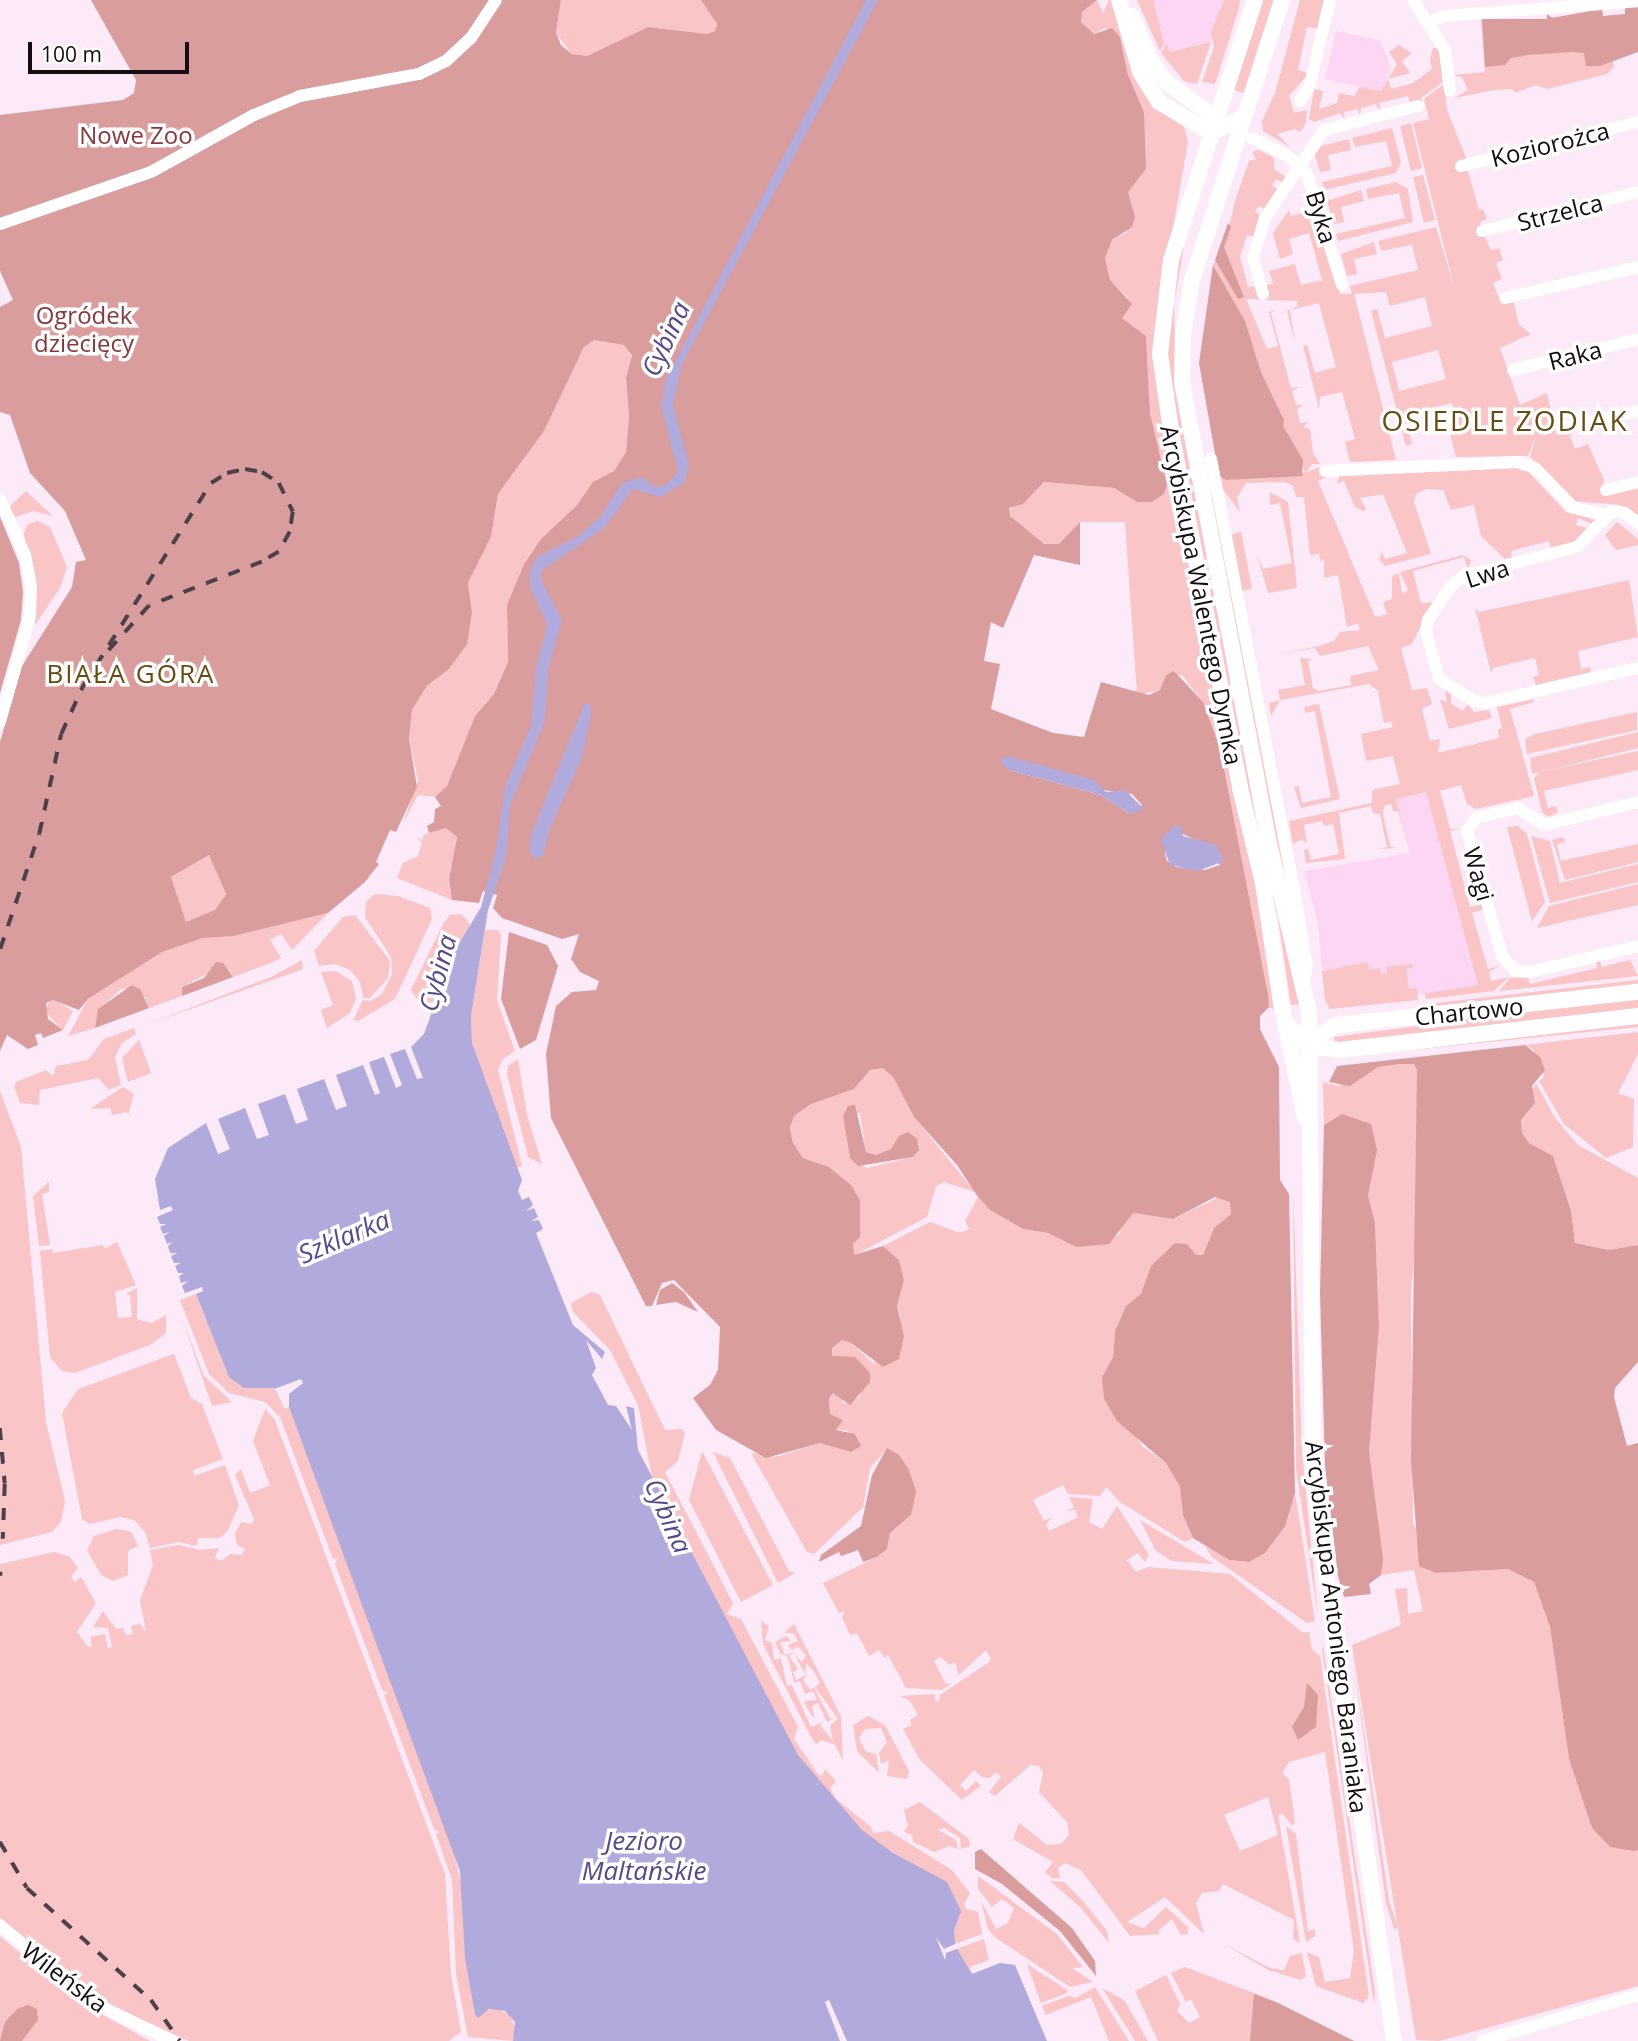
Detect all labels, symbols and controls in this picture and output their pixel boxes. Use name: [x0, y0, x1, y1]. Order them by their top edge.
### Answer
scale bar: [32, 28, 192, 72]
text: 100 m: [41, 40, 102, 68]
street label: Koziorożca: [1488, 115, 1612, 173]
park label: Nowe Zoo: [79, 121, 193, 149]
street label: Byka: [1300, 187, 1344, 247]
street label: Strzelca: [1514, 187, 1606, 237]
water label: Cybina: [635, 297, 697, 381]
park label: Ogródek dziecięcy: [34, 301, 134, 357]
street label: Raka: [1545, 334, 1605, 376]
district label: OSIEDLE ZODIAK: [1383, 403, 1627, 437]
street label: Arcybiskupa Walentego Dymka: [1155, 423, 1249, 767]
street label: Lwa: [1461, 552, 1513, 594]
district label: BIAŁA GÓRA: [48, 658, 214, 690]
street label: Wagi: [1458, 844, 1500, 904]
water label: Cybina: [413, 931, 463, 1015]
street label: Chartowo: [1413, 991, 1525, 1031]
water label: Szklarka: [294, 1204, 394, 1270]
street label: Arcybiskupa Antoniego Baraniaka: [1300, 1439, 1374, 1815]
water label: Cybina: [638, 1474, 698, 1558]
water label: Jezioro Maltańskie: [582, 1825, 706, 1886]
street label: Wileńska: [16, 1935, 114, 2019]

